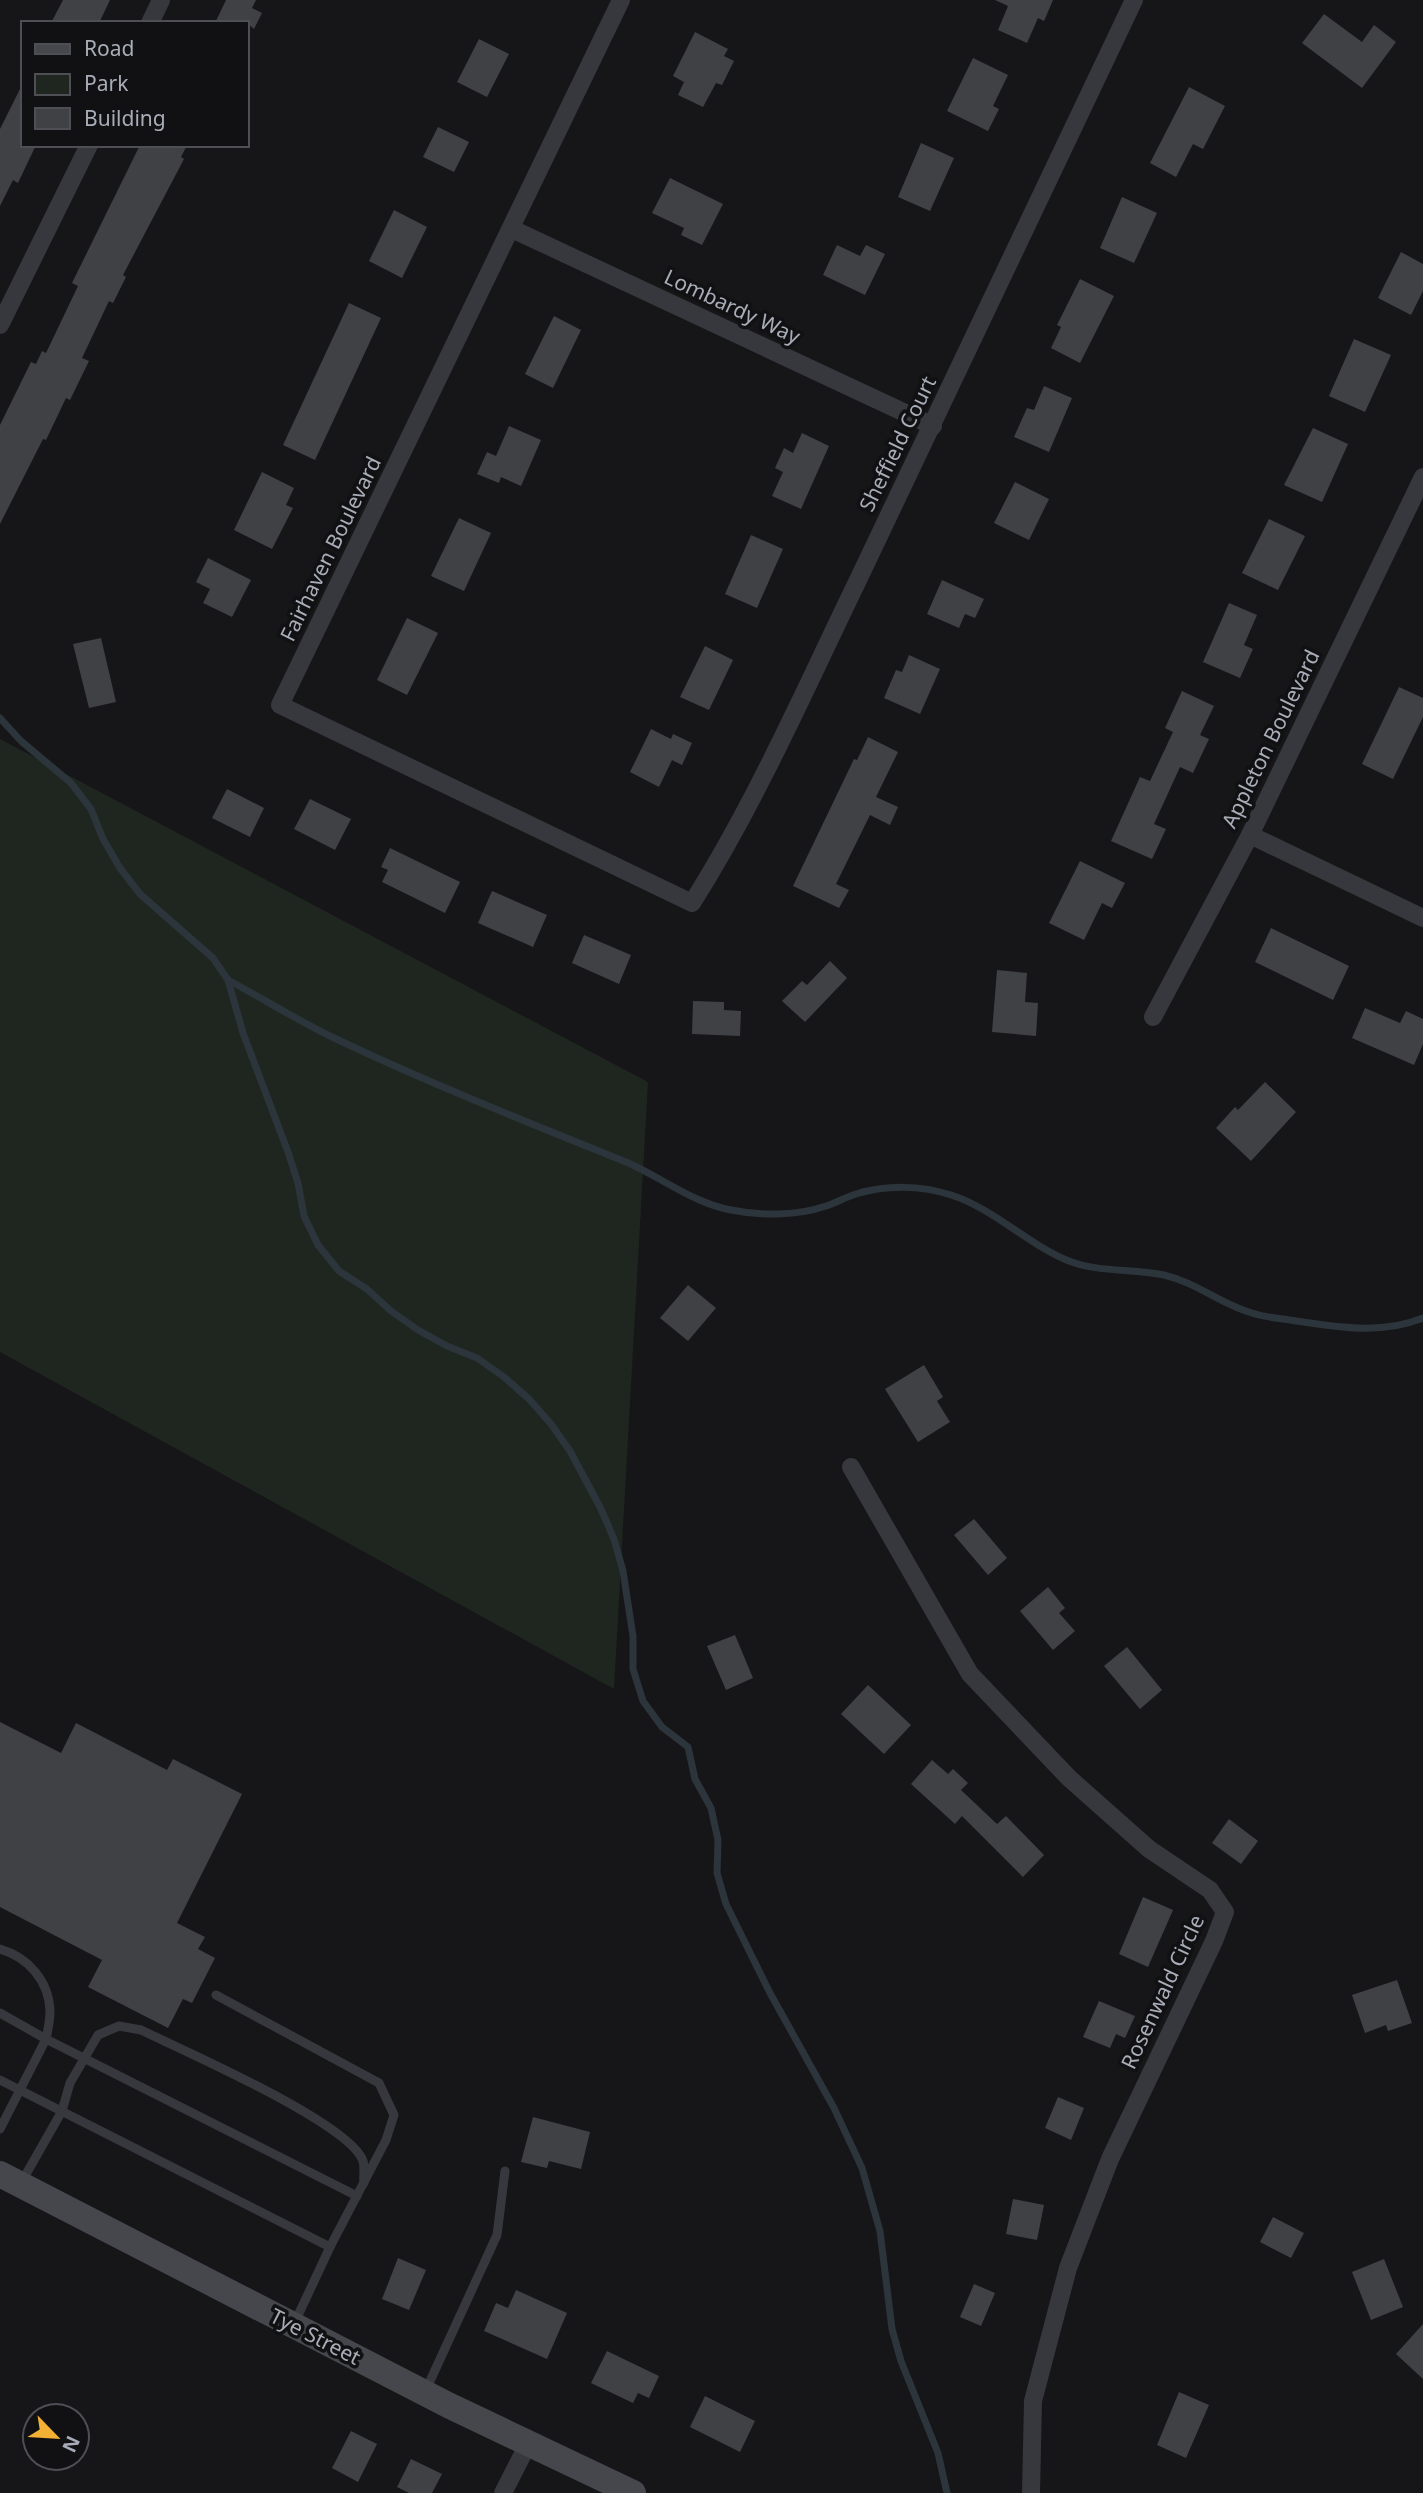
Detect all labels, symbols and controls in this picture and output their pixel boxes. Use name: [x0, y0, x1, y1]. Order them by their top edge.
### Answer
legend: [21, 21, 248, 147]
text: Road: [84, 34, 134, 62]
text: Park: [84, 69, 129, 97]
text: Building: [84, 104, 166, 132]
street label: Lombardy Way: [660, 262, 805, 350]
street label: Sheffield Court: [852, 371, 942, 516]
street label: Fairhaven Boulevard: [273, 452, 387, 646]
street label: Appleton Boulevard: [1215, 645, 1325, 832]
street label: Rosenwald Circle: [1114, 1910, 1210, 2073]
street label: Tye Street: [265, 2301, 366, 2371]
north arrow: [21, 2402, 91, 2472]
text: N: [56, 2432, 86, 2457]

